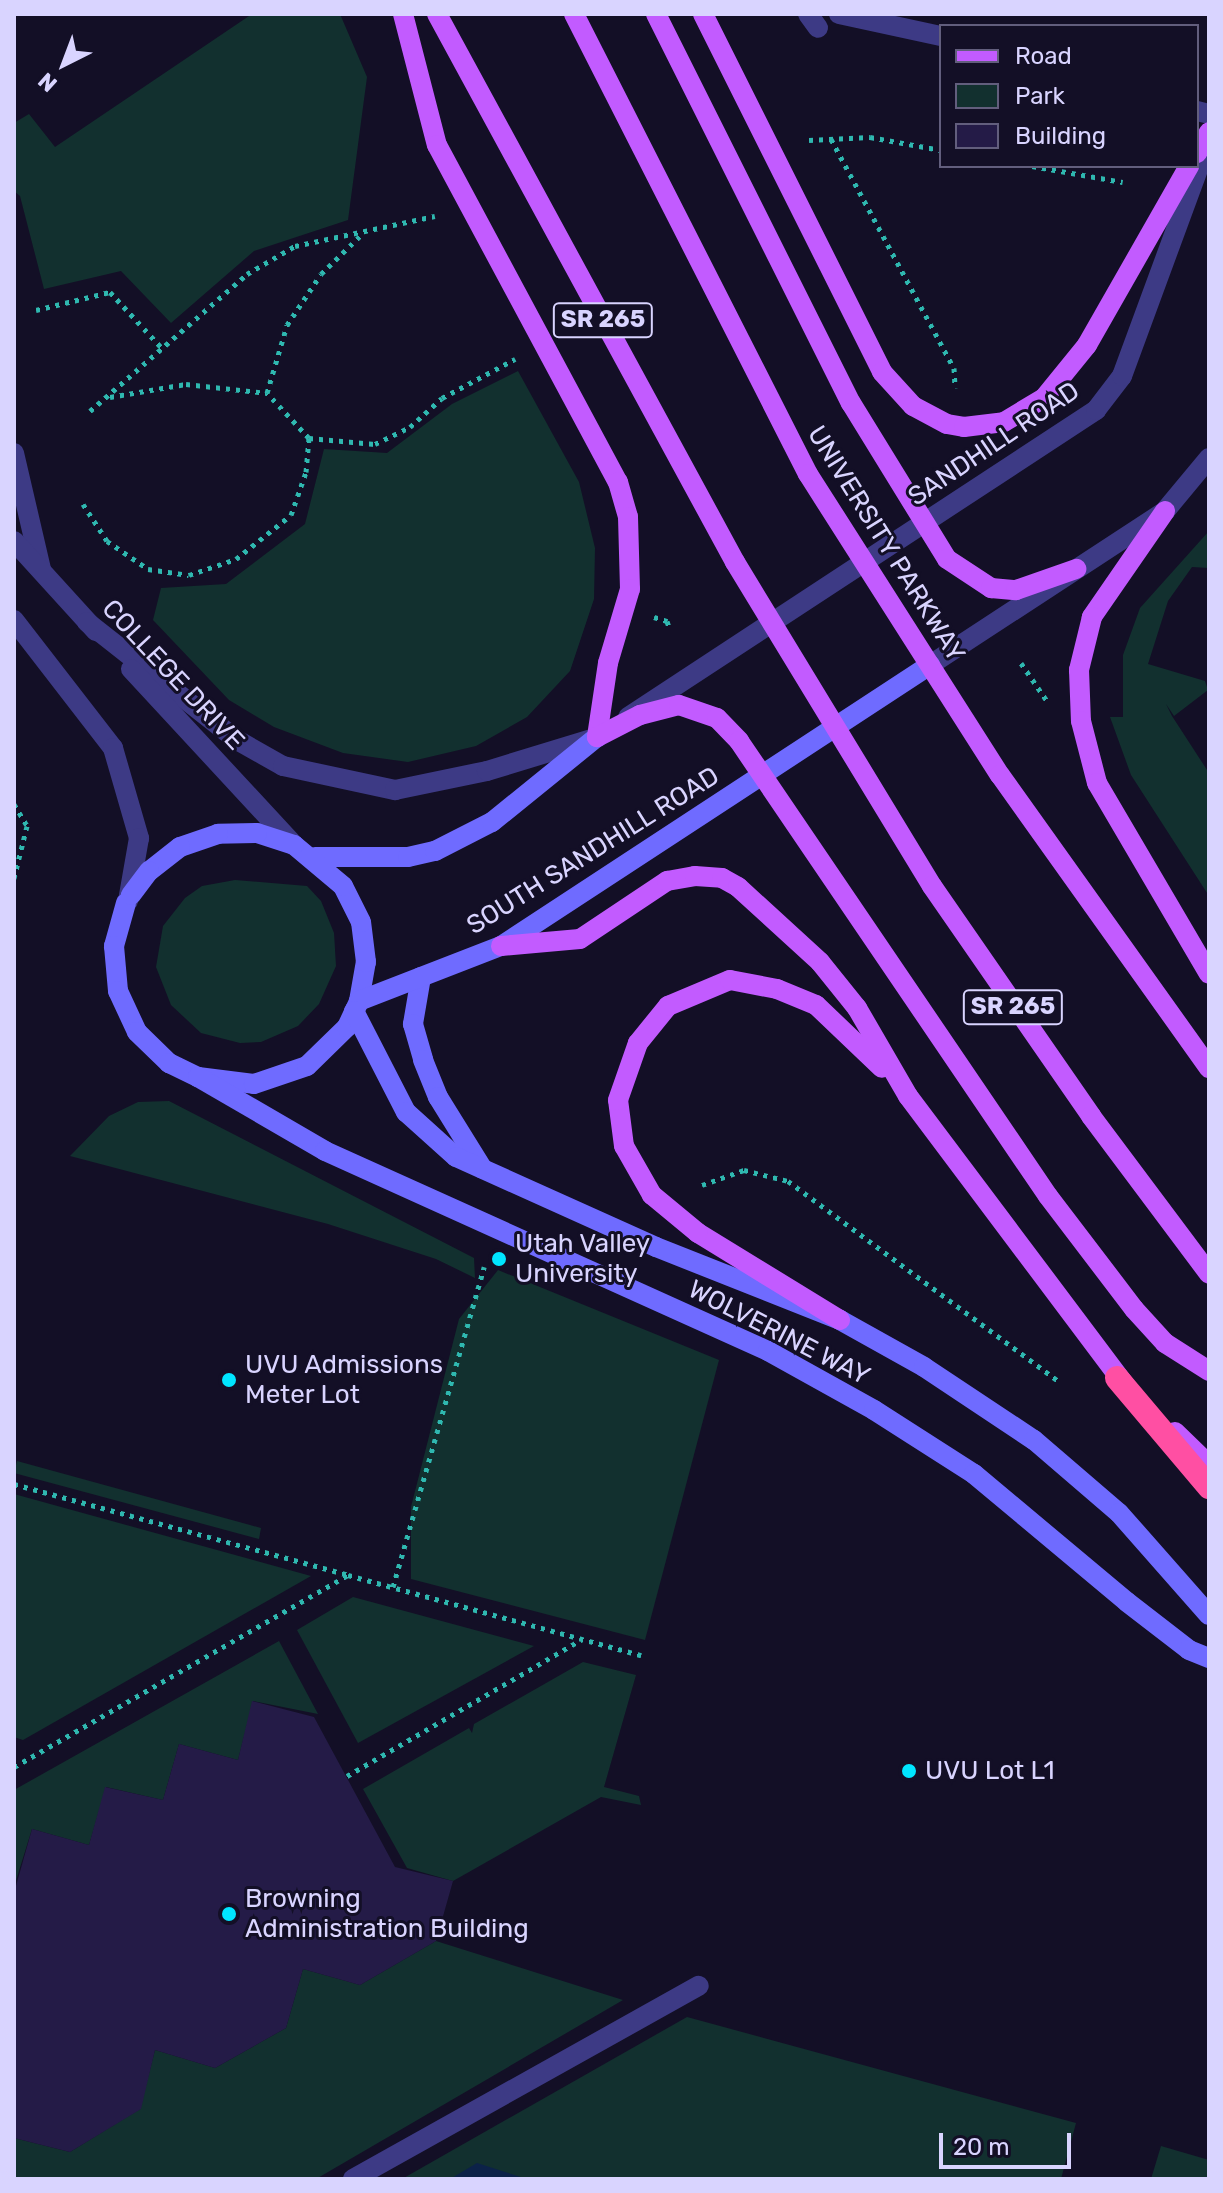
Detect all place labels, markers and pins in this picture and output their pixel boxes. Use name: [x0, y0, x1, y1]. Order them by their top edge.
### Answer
place label: Utah Valley University: [515, 1228, 651, 1290]
marker: Utah Valley University: [490, 1250, 508, 1268]
place label: UVU Admissions Meter Lot: [245, 1349, 444, 1410]
marker: UVU Admissions Meter Lot: [220, 1371, 238, 1389]
place label: UVU Lot L1: [925, 1755, 1055, 1787]
marker: UVU Lot L1: [900, 1762, 918, 1780]
place label: Browning Administration Building: [245, 1883, 529, 1944]
marker: Browning Administration Building: [220, 1905, 238, 1923]

